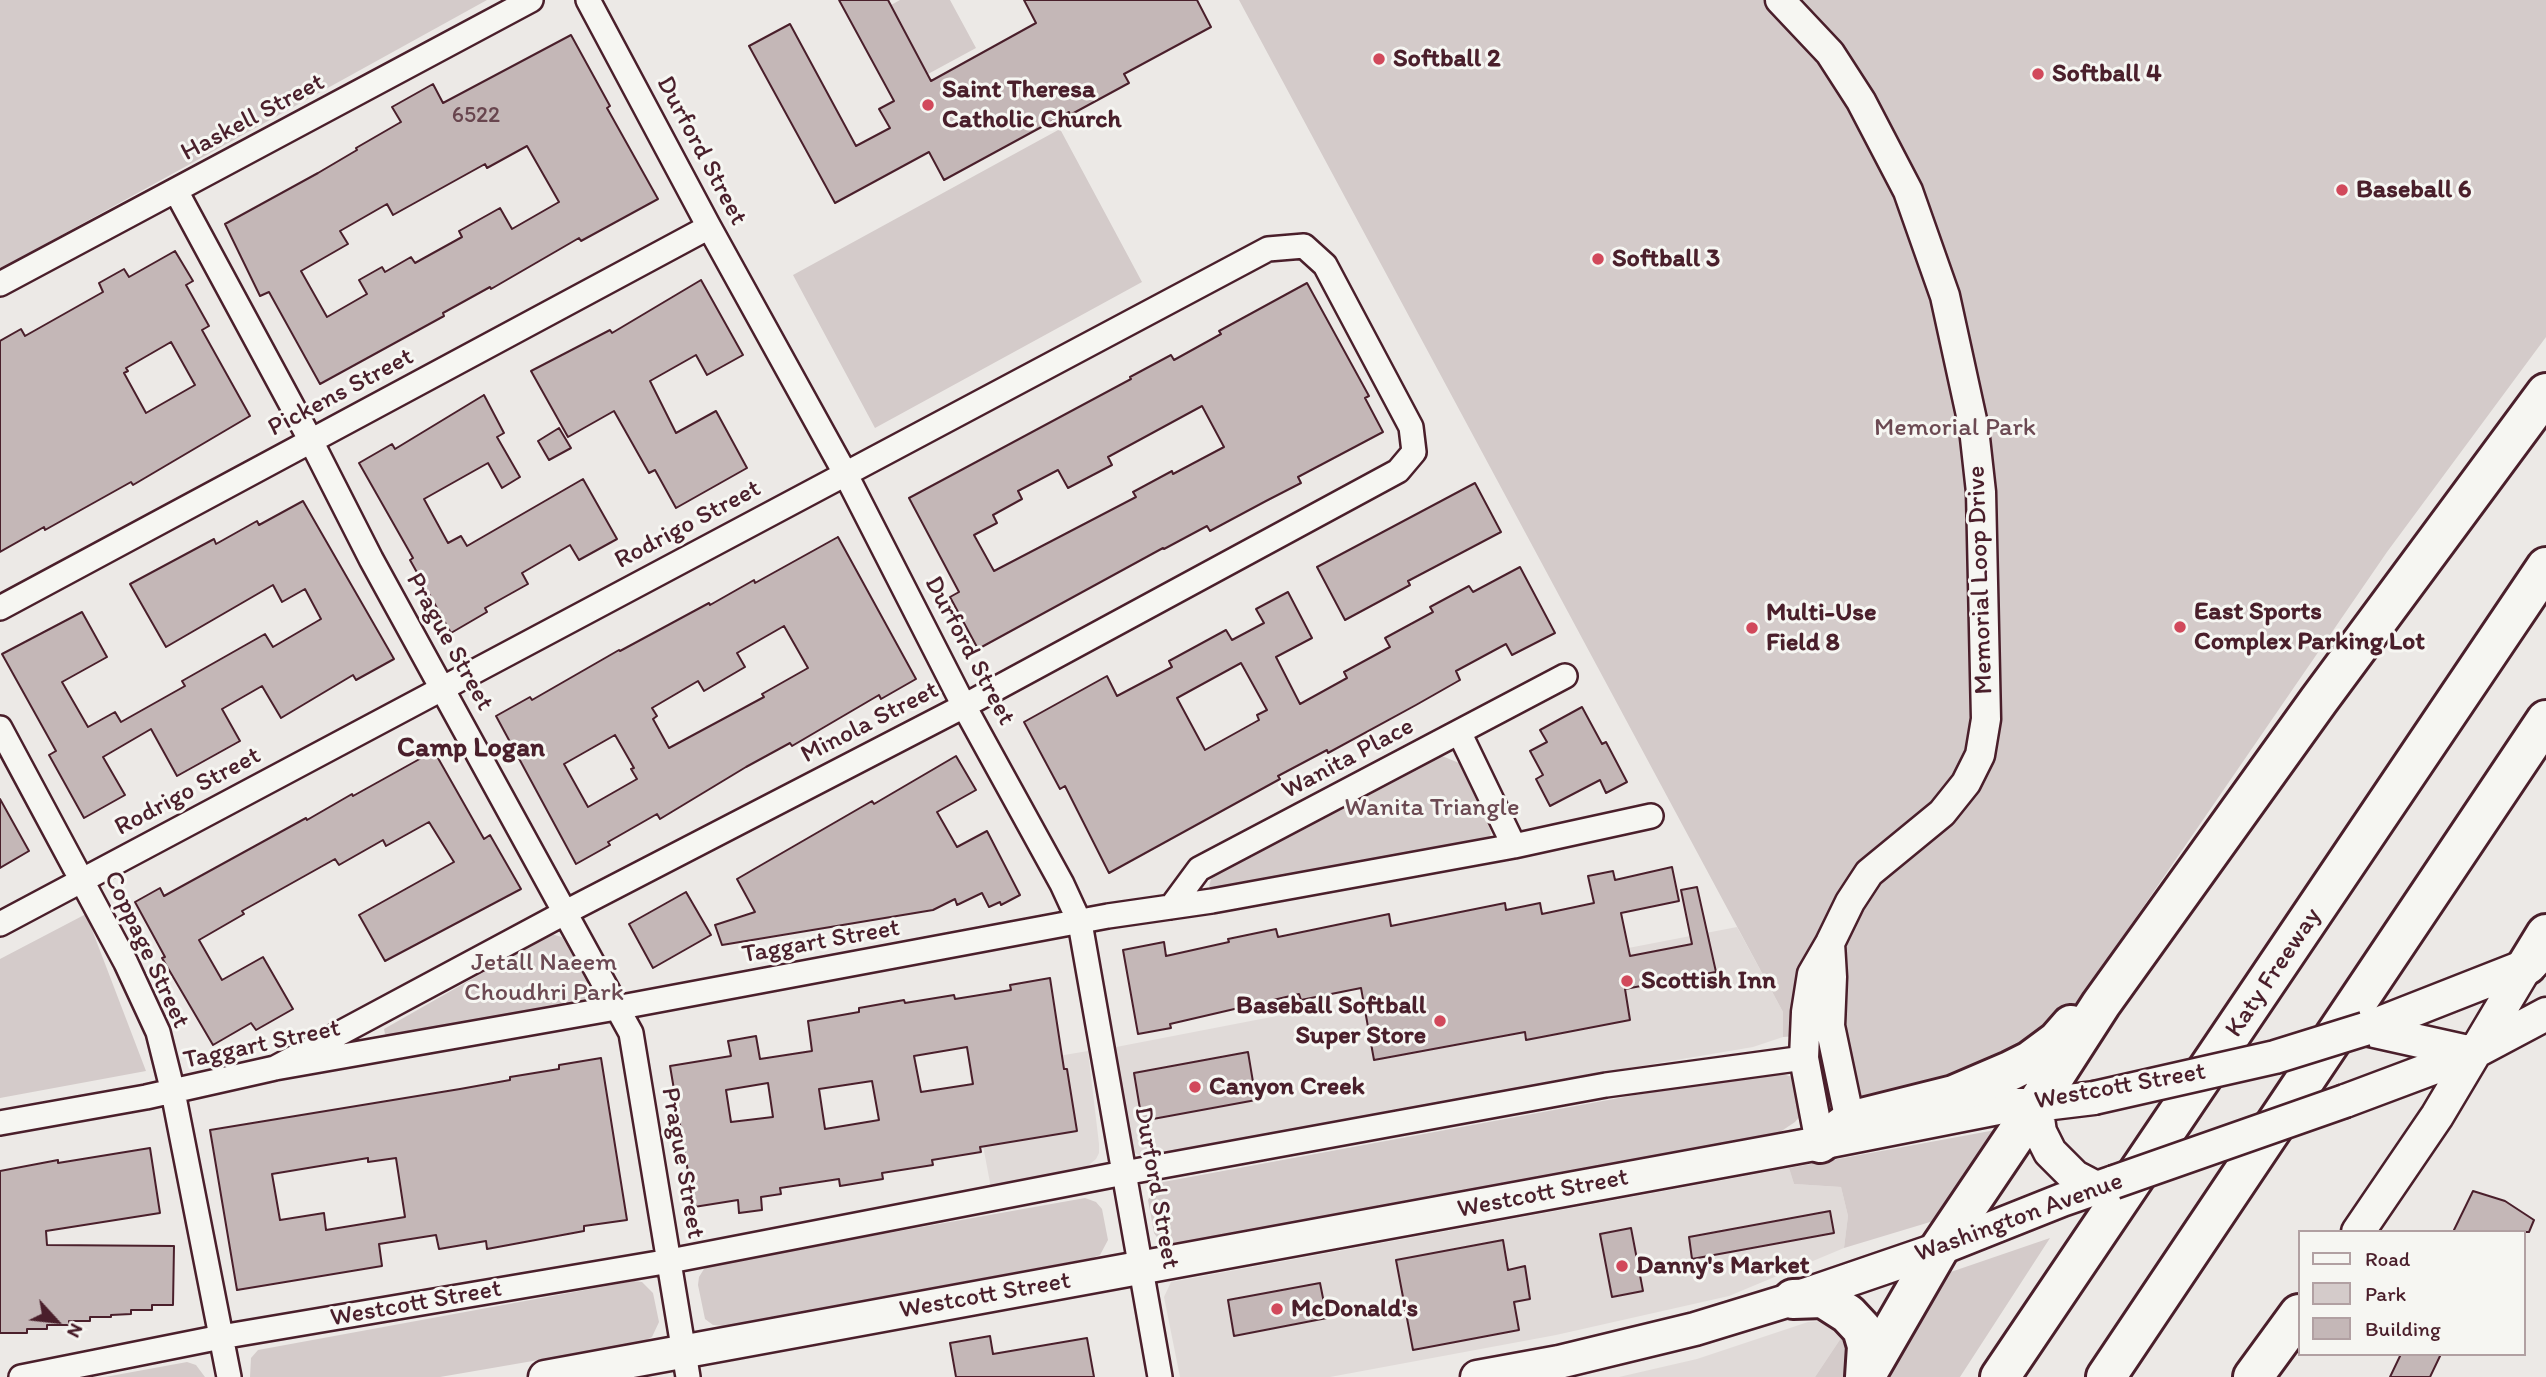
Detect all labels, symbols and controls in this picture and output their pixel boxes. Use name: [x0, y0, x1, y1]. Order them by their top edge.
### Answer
place label: Softball 2: [1393, 43, 1501, 75]
marker: Softball 2: [1371, 51, 1387, 67]
place label: Softball 4: [2052, 58, 2162, 90]
marker: Softball 4: [2030, 66, 2046, 82]
street label: Haskell Street: [176, 67, 330, 169]
street label: Durford Street: [649, 71, 753, 231]
place label: Saint Theresa Catholic Church: [942, 74, 1121, 136]
marker: Saint Theresa Catholic Church: [920, 97, 936, 113]
house number: 6522: [452, 102, 500, 130]
place label: Baseball 6: [2356, 174, 2472, 206]
marker: Baseball 6: [2334, 182, 2350, 198]
place label: Softball 3: [1612, 243, 1720, 275]
marker: Softball 3: [1590, 251, 1606, 267]
street label: Pickens Street: [263, 342, 419, 444]
park label: Memorial Park: [1874, 412, 2036, 444]
street label: Memorial Loop Drive: [1961, 465, 2001, 695]
street label: Rodrigo Street: [610, 473, 766, 577]
street label: Prague Street: [398, 567, 500, 717]
street label: Durford Street: [917, 571, 1021, 731]
place label: East Sports Complex Parking Lot: [2194, 596, 2425, 658]
place label: Multi-Use Field 8: [1766, 597, 1876, 658]
marker: East Sports Complex Parking Lot: [2172, 619, 2188, 635]
marker: Multi-Use Field 8: [1744, 620, 1760, 636]
street label: Minola Street: [796, 675, 944, 771]
street label: Wanita Place: [1277, 711, 1419, 807]
district label: Camp Logan: [397, 732, 545, 766]
street label: Rodrigo Street: [110, 740, 266, 844]
park label: Wanita Triangle: [1345, 792, 1519, 824]
street label: Coppage Street: [96, 866, 196, 1034]
street label: Katy Freeway: [2219, 902, 2329, 1044]
street label: Taggart Street: [740, 913, 902, 971]
park label: Jetall Naeem Choudhri Park: [464, 947, 624, 1009]
place label: Scottish Inn: [1641, 965, 1776, 997]
marker: Scottish Inn: [1619, 973, 1635, 989]
place label: Baseball Softball Super Store: [1236, 990, 1426, 1052]
street label: Taggart Street: [181, 1013, 343, 1077]
marker: Baseball Softball Super Store: [1432, 1013, 1448, 1029]
street label: Westcott Street: [2032, 1057, 2208, 1117]
place label: Canyon Creek: [1209, 1071, 1365, 1103]
marker: Canyon Creek: [1187, 1079, 1203, 1095]
street label: Prague Street: [653, 1085, 711, 1241]
street label: Durford Street: [1126, 1104, 1186, 1272]
street label: Westcott Street: [1455, 1162, 1631, 1226]
street label: Washington Avenue: [1911, 1166, 2127, 1270]
legend: [2298, 1230, 2525, 1356]
text: Road: [2365, 1246, 2410, 1271]
place label: Danny's Market: [1636, 1250, 1810, 1282]
marker: Danny's Market: [1614, 1258, 1630, 1274]
street label: Westcott Street: [897, 1266, 1073, 1326]
street label: Westcott Street: [328, 1274, 504, 1334]
text: Park: [2365, 1281, 2406, 1306]
north arrow: [21, 1286, 91, 1356]
place label: McDonald's: [1291, 1293, 1418, 1325]
marker: McDonald's: [1269, 1301, 1285, 1317]
text: Building: [2365, 1316, 2441, 1341]
text: N: [62, 1320, 88, 1342]

